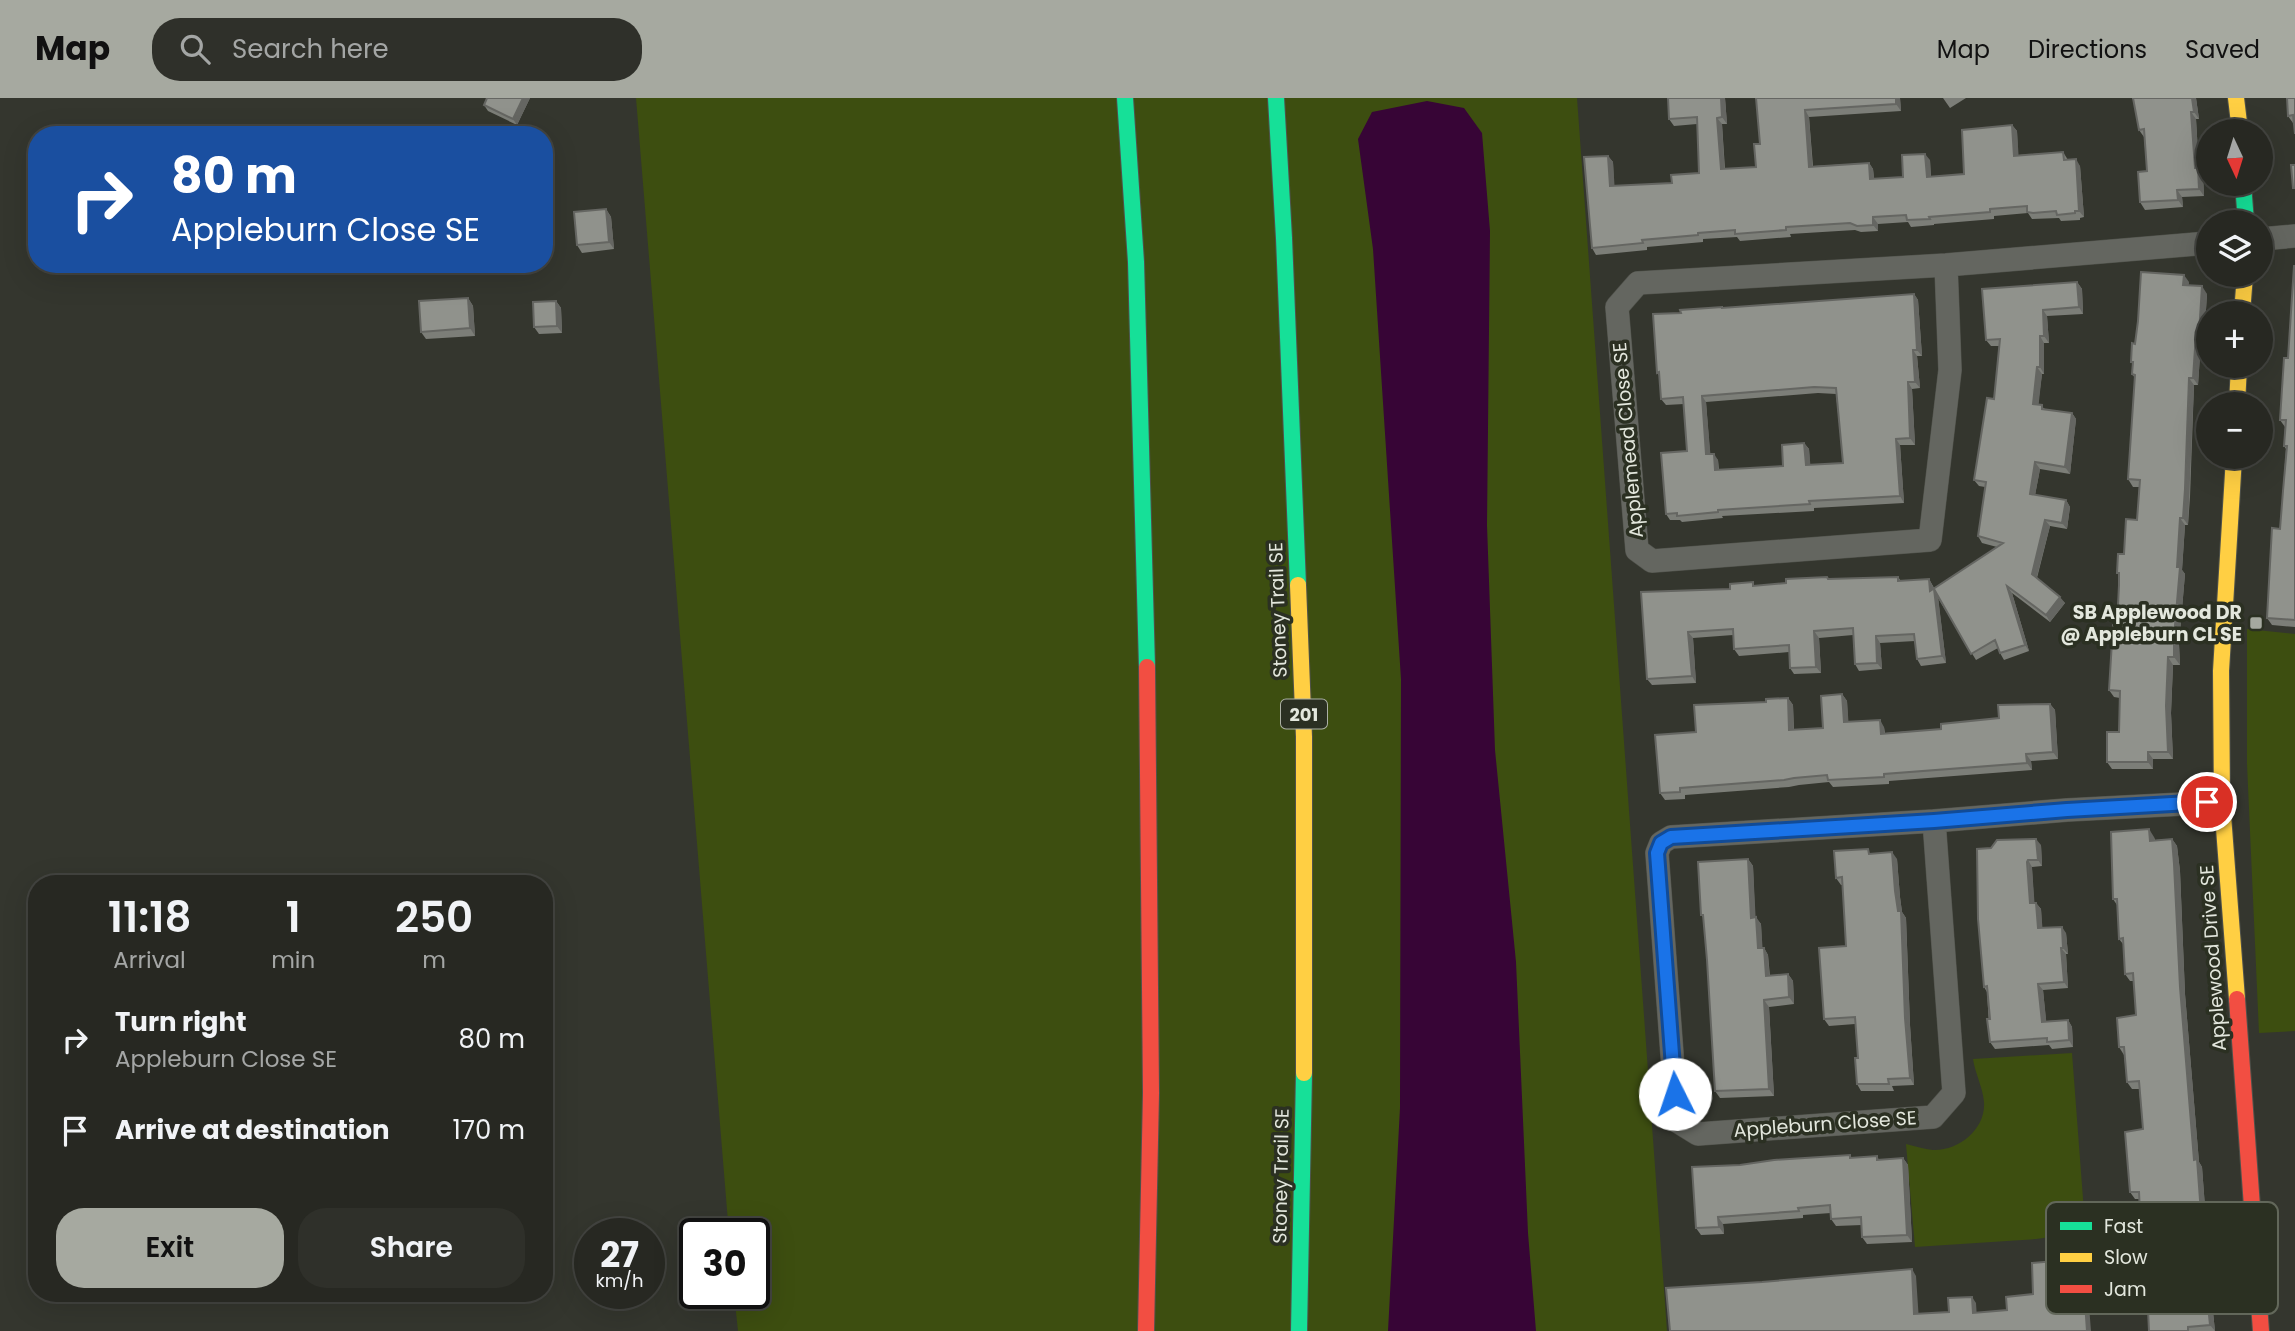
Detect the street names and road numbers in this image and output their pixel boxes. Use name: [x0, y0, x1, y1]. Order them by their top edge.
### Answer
street label: Applemead Close SE: [1606, 341, 1650, 539]
street label: Stoney Trail SE: [1262, 542, 1294, 678]
road number: 201: [1281, 700, 1327, 728]
street label: Applewood Drive SE: [2193, 864, 2233, 1052]
street label: Appleburn Close SE: [1733, 1104, 1917, 1144]
street label: Stoney Trail SE: [1266, 1108, 1296, 1244]

